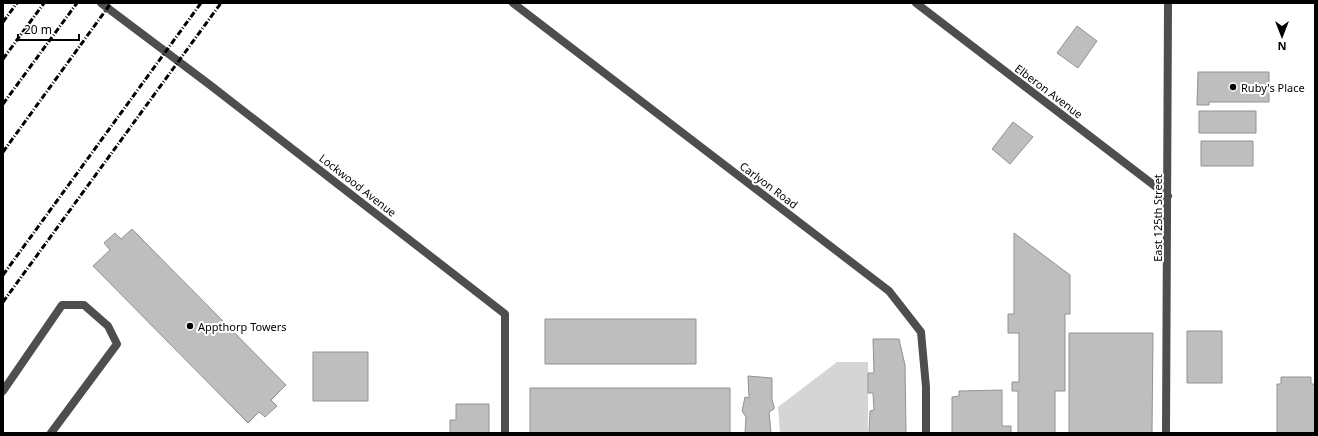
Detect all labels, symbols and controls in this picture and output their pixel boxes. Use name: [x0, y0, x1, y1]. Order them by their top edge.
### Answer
scale bar: [18, 16, 79, 42]
north arrow: [1262, 16, 1302, 56]
text: 20 m: [24, 21, 52, 38]
text: N: [1278, 39, 1286, 54]
street label: Elberon Avenue: [1012, 61, 1086, 121]
place label: Ruby's Place: [1241, 80, 1305, 95]
marker: Ruby's Place: [1228, 82, 1238, 92]
street label: Lockwood Avenue: [316, 150, 400, 220]
street label: Carlyon Road: [737, 158, 801, 212]
street label: East 125th Street: [1150, 174, 1165, 262]
place label: Appthorp Towers: [198, 319, 287, 334]
marker: Appthorp Towers: [185, 321, 195, 331]

